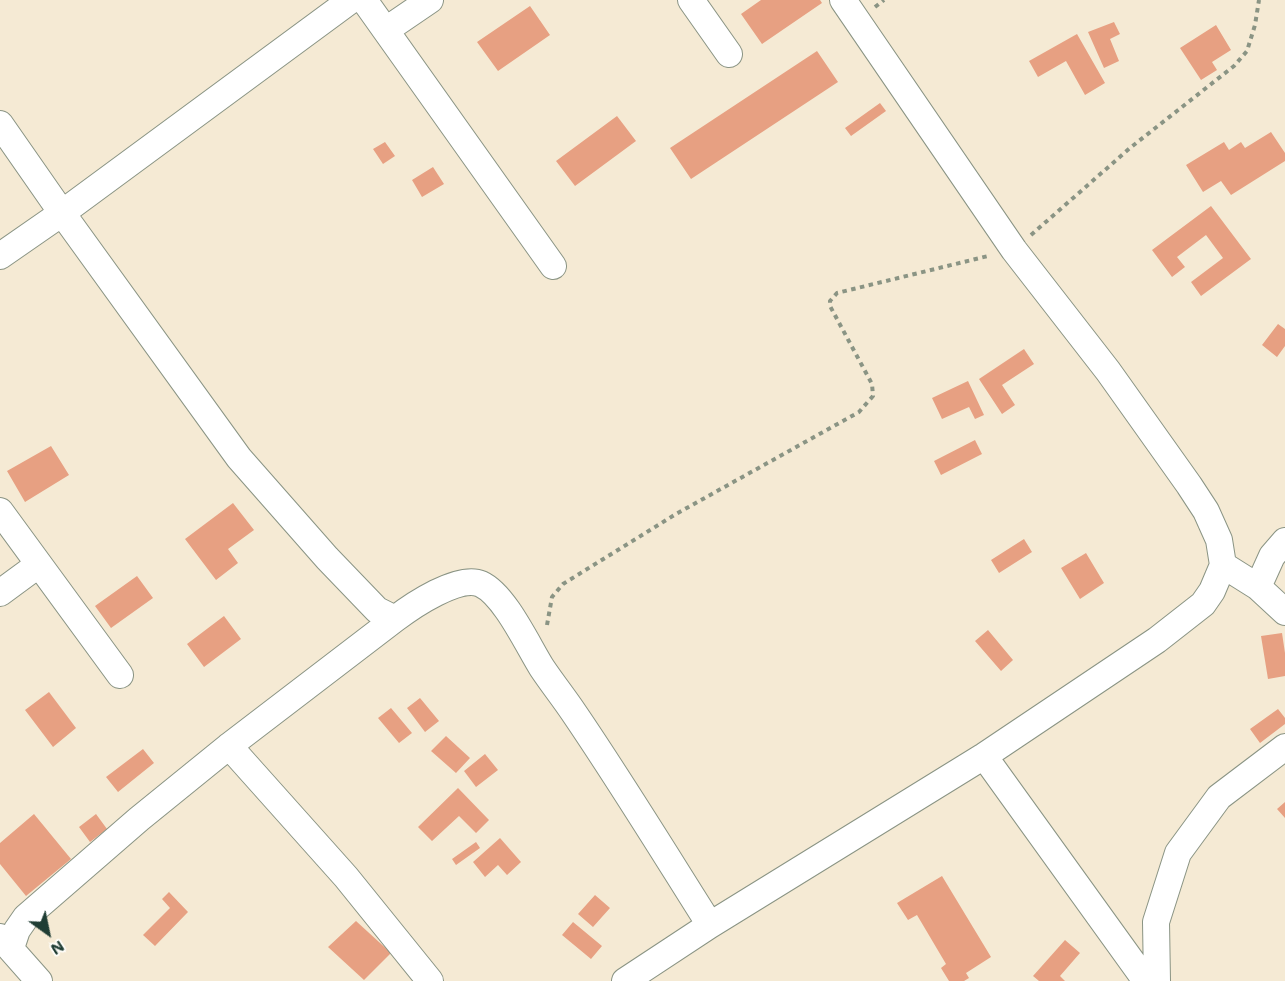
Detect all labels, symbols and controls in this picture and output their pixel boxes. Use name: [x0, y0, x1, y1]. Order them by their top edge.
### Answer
north arrow: [18, 903, 78, 963]
text: N: [47, 936, 69, 961]

